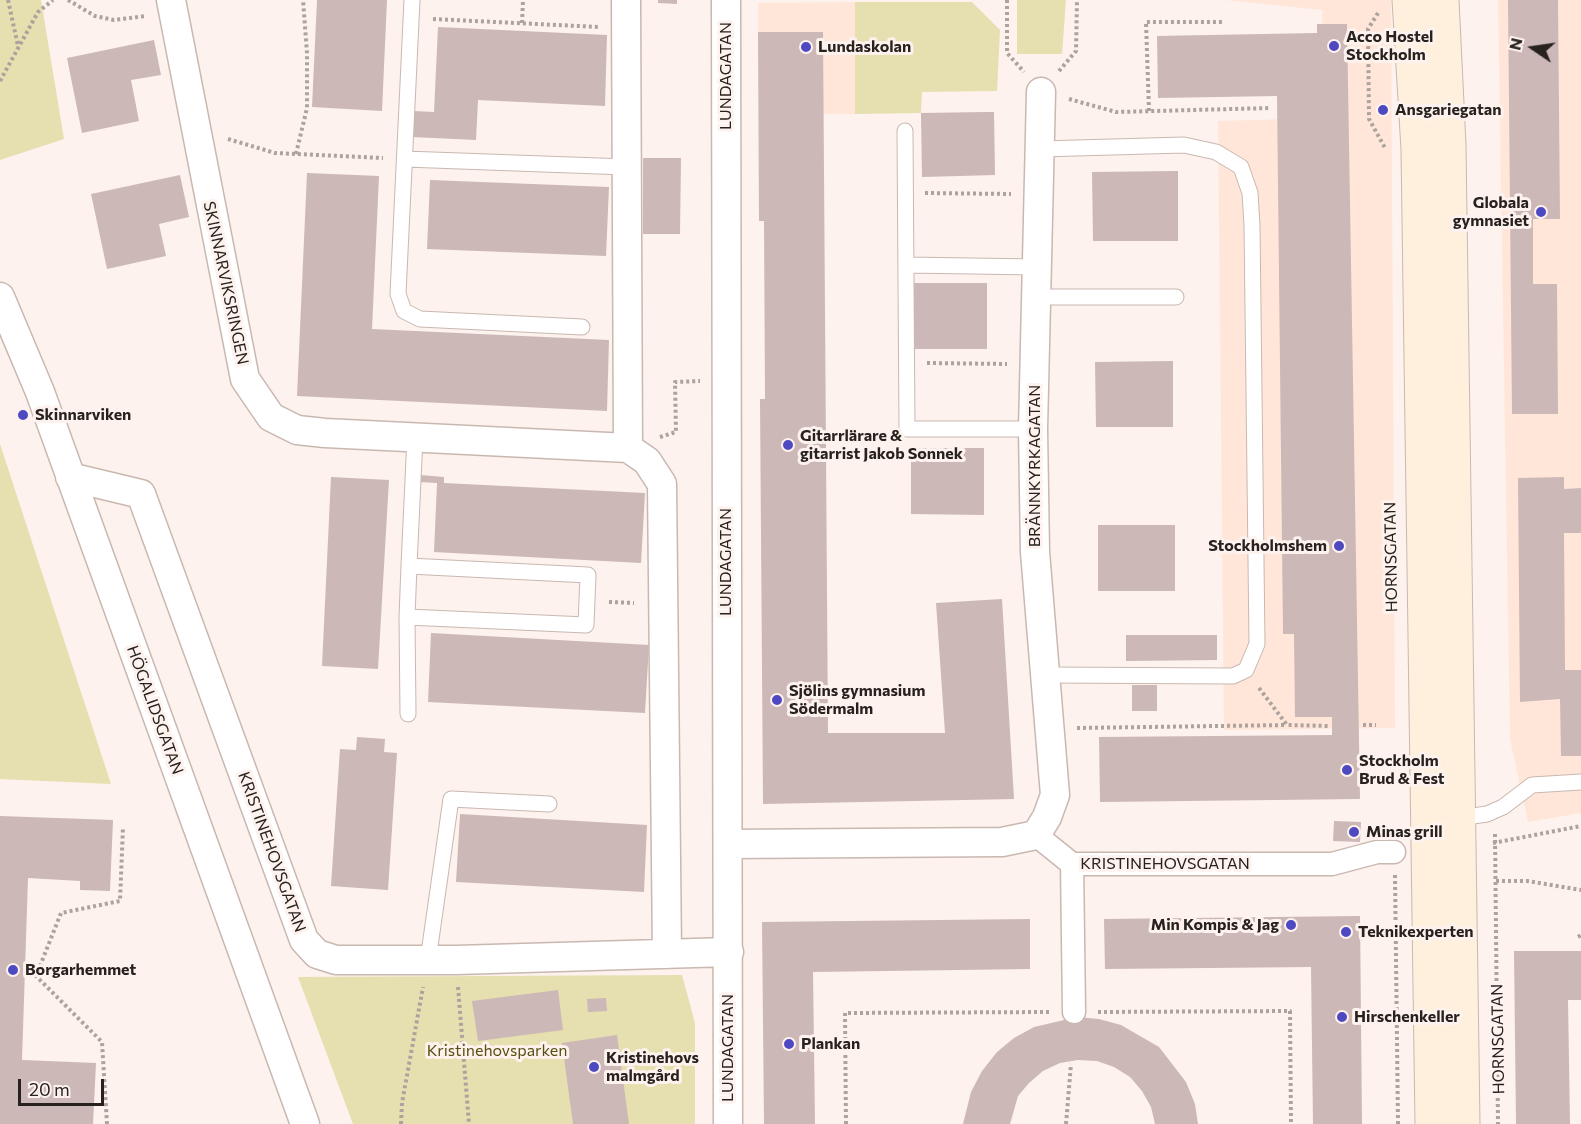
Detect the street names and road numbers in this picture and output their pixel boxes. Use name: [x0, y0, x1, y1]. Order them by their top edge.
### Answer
street label: LUNDAGATAN: [716, 22, 736, 130]
street label: SKINNARVIKSRINGEN: [199, 200, 253, 366]
street label: BRÄNNKYRKAGATAN: [1025, 385, 1045, 547]
street label: HORNSGATAN: [1380, 502, 1402, 612]
street label: LUNDAGATAN: [716, 508, 736, 616]
street label: HÖGALIDSGATAN: [123, 643, 187, 777]
street label: KRISTINEHOVSGATAN: [234, 769, 310, 935]
street label: KRISTINEHOVSGATAN: [1080, 854, 1250, 874]
street label: HORNSGATAN: [1487, 984, 1509, 1094]
street label: LUNDAGATAN: [718, 994, 738, 1102]

